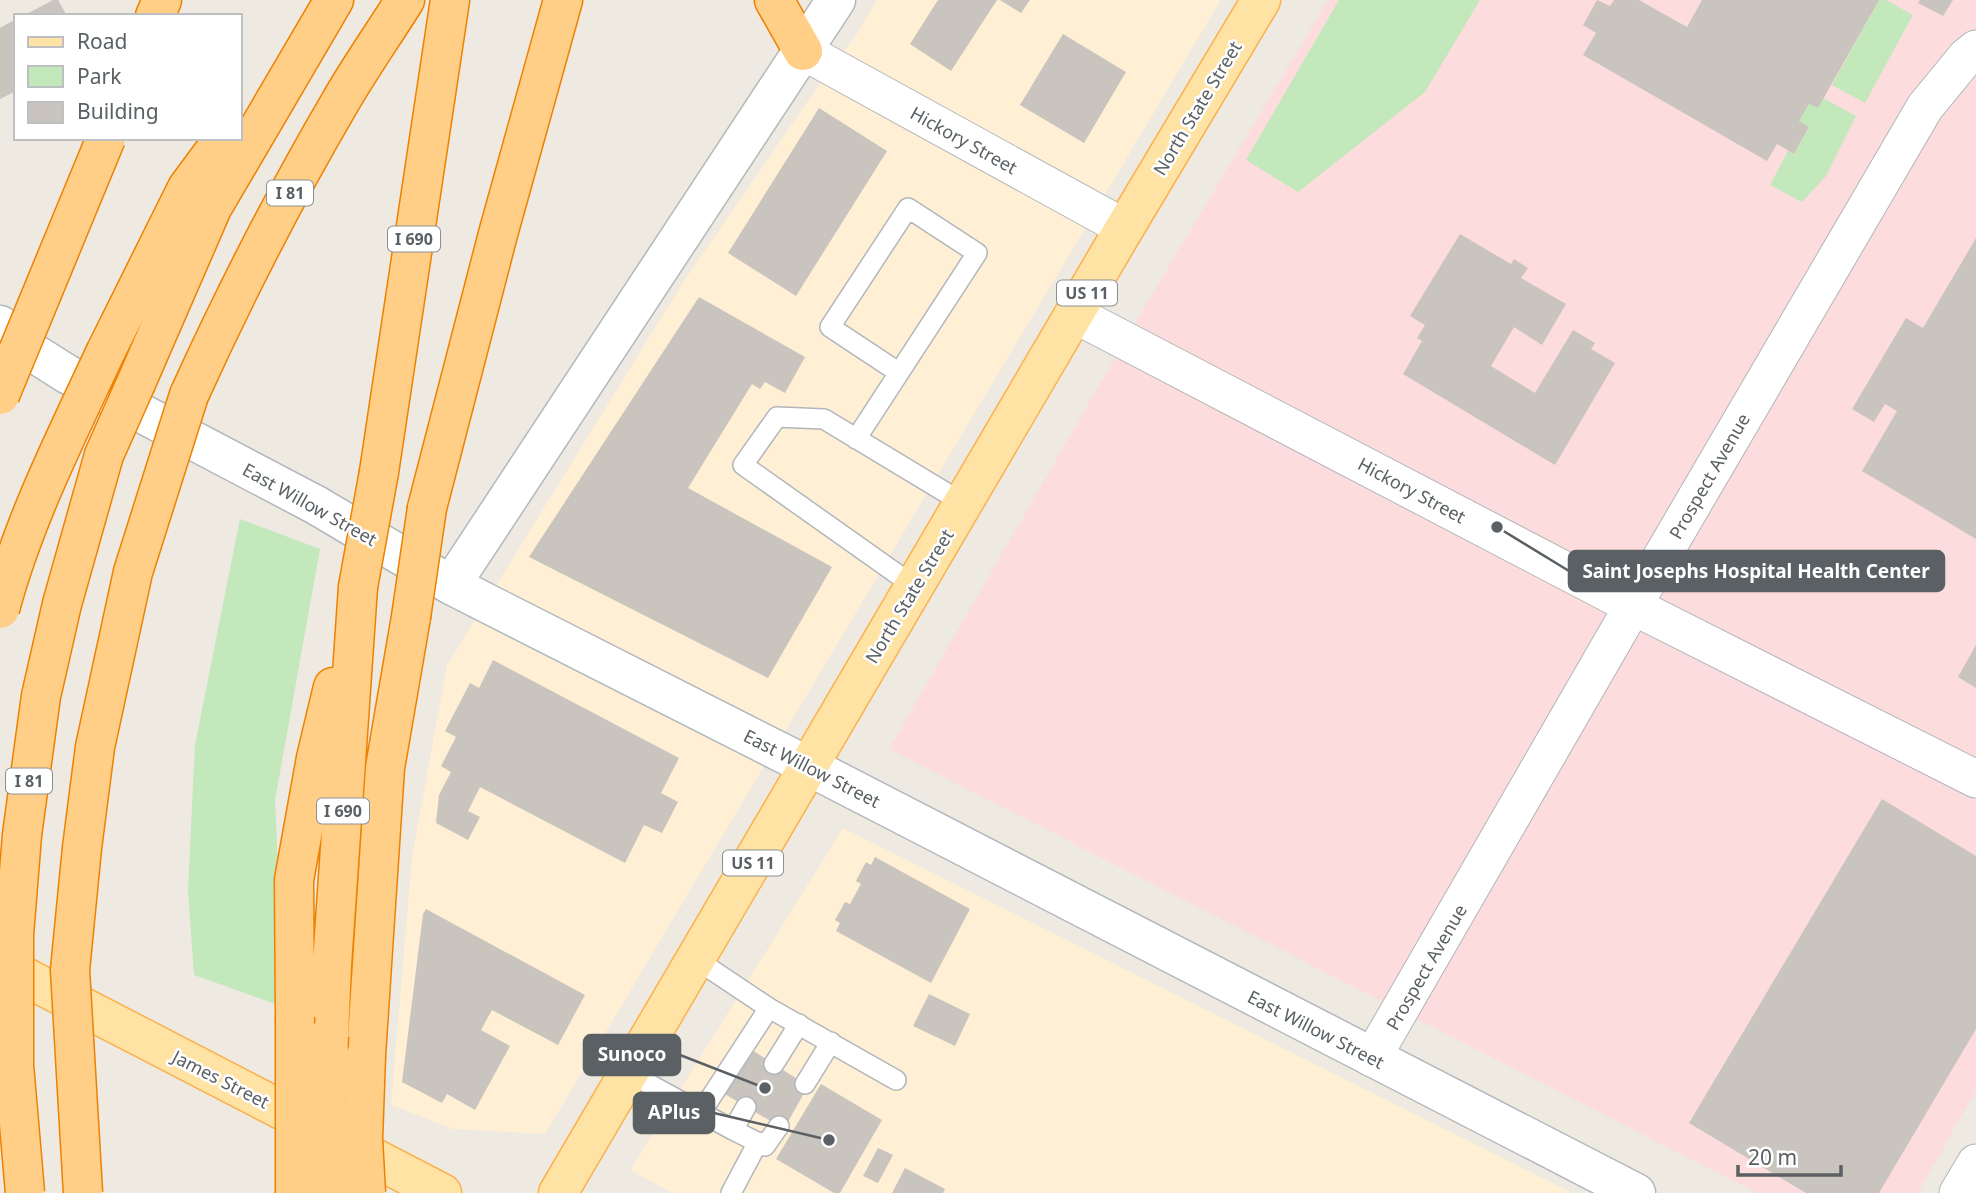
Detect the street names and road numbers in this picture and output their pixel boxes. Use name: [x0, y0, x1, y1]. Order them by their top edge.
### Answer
street label: North State Street: [1147, 36, 1247, 179]
street label: Hickory Street: [906, 101, 1022, 180]
road number: I 81: [267, 181, 313, 206]
road number: I 690: [388, 227, 440, 252]
road number: US 11: [1057, 280, 1117, 306]
street label: Prospect Avenue: [1663, 409, 1755, 543]
street label: Hickory Street: [1354, 452, 1470, 529]
street label: East Willow Street: [238, 457, 382, 551]
street label: North State Street: [859, 524, 959, 667]
street label: East Willow Street: [740, 723, 885, 813]
road number: I 81: [6, 768, 52, 794]
road number: I 690: [317, 798, 369, 824]
road number: US 11: [723, 850, 783, 876]
street label: Prospect Avenue: [1380, 900, 1472, 1034]
street label: East Willow Street: [1244, 984, 1389, 1074]
street label: James Street: [167, 1043, 274, 1114]

